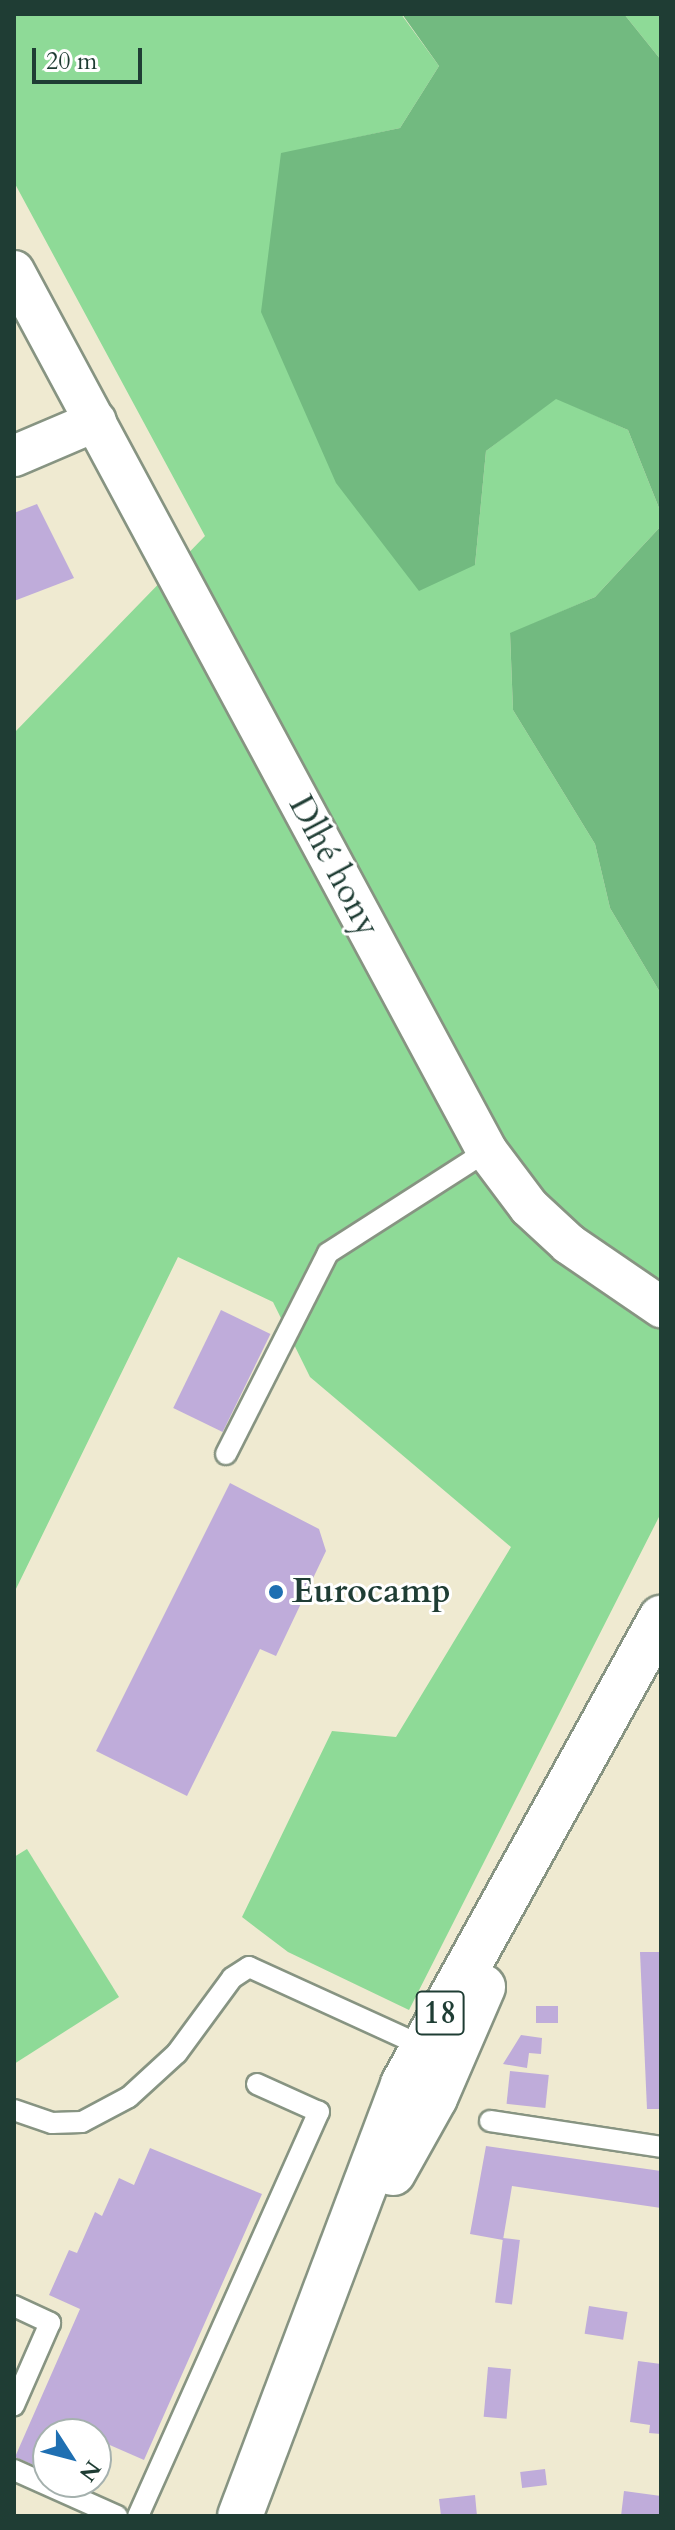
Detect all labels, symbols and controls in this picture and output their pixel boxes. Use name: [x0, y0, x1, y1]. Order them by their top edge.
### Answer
scale bar: [36, 32, 146, 82]
text: 20 m: [46, 45, 97, 78]
street label: Dlhé hony: [280, 789, 388, 943]
place label: Eurocamp: [292, 1572, 451, 1612]
marker: Eurocamp: [267, 1583, 285, 1601]
road number: 18: [414, 1985, 466, 2041]
north arrow: [32, 2418, 112, 2498]
text: N: [72, 2454, 108, 2487]

